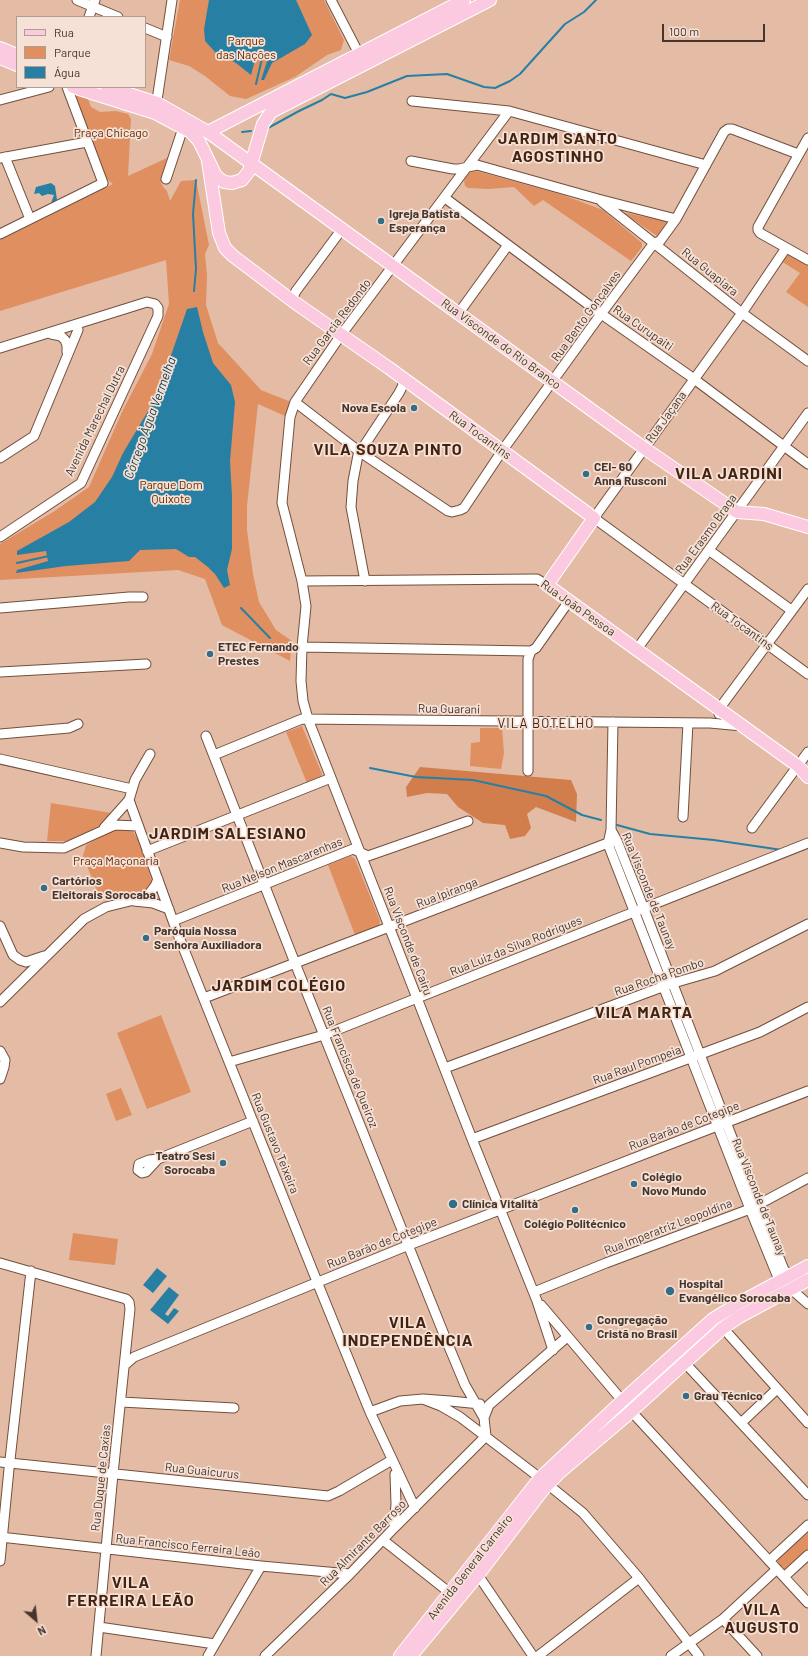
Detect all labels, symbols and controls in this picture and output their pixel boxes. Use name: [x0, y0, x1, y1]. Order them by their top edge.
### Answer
legend: [16, 16, 146, 88]
scale bar: [664, 16, 767, 42]
text: 100 m: [669, 24, 699, 38]
text: Rua: [54, 25, 74, 39]
park label: Parque das Nações: [216, 34, 276, 62]
text: Parque: [54, 45, 91, 59]
text: Água: [54, 65, 80, 79]
park label: Praça Chicago: [74, 126, 148, 140]
district label: JARDIM SANTO AGOSTINHO: [498, 129, 618, 167]
place label: Igreja Batista Esperança: [389, 207, 460, 235]
marker: Igreja Batista Esperança: [376, 216, 386, 226]
street label: Rua Guapiara: [679, 245, 741, 299]
street label: Rua Bento Gonçalves: [548, 268, 624, 364]
street label: Rua Garcia Redondo: [300, 276, 374, 368]
street label: Rua Visconde do Rio Branco: [438, 296, 564, 392]
street label: Rua Curupaiti: [610, 302, 676, 354]
water label: Córrego Àgua Vermelha: [121, 355, 179, 481]
street label: Avenida Marechal Dutra: [62, 363, 128, 479]
street label: Rua Jaçana: [642, 388, 690, 446]
place label: Nova Escola: [342, 401, 406, 415]
marker: Nova Escola: [409, 403, 419, 413]
street label: Rua Tocantins: [446, 408, 514, 462]
district label: VILA SOUZA PINTO: [313, 440, 463, 460]
place label: CEI- 60 Anna Rusconi: [594, 460, 667, 488]
district label: VILA JARDINI: [675, 464, 783, 484]
marker: CEI- 60 Anna Rusconi: [581, 469, 591, 479]
park label: Parque Dom Quixote: [139, 478, 203, 506]
street label: Rua Erasmo Braga: [672, 491, 740, 577]
street label: Rua João Pessoa: [538, 577, 618, 639]
street label: Rua Tocantins: [708, 599, 776, 653]
place label: ETEC Fernando Prestes: [218, 640, 299, 668]
marker: ETEC Fernando Prestes: [205, 649, 215, 659]
street label: Rua Guarani: [418, 701, 480, 717]
district label: VILA BOTELHO: [498, 716, 594, 732]
district label: JARDIM SALESIANO: [149, 824, 307, 844]
street label: Rua Visconde de Taunay: [619, 830, 679, 952]
street label: Rua Nelson Mascarenhas: [219, 834, 345, 896]
park label: Praça Maçonaria: [73, 854, 159, 868]
place label: Cartórios Eleitorais Sorocaba: [52, 874, 156, 902]
street label: Rua Ipiranga: [414, 875, 480, 911]
marker: Cartórios Eleitorais Sorocaba: [39, 883, 49, 893]
street label: Rua Visconde de Cairu: [381, 885, 435, 997]
street label: Rua Luiz da Silva Rodrigues: [448, 913, 584, 979]
place label: Paróquia Nossa Senhora Auxiliadora: [154, 924, 261, 952]
marker: Paróquia Nossa Senhora Auxiliadora: [141, 933, 151, 943]
street label: Rua Rocha Pombo: [612, 955, 706, 999]
district label: JARDIM COLÉGIO: [212, 976, 346, 996]
district label: VILA MARTA: [595, 1003, 693, 1023]
street label: Rua Francisca de Queiroz: [319, 1004, 381, 1130]
street label: Rua Raul Pompeia: [591, 1042, 683, 1088]
street label: Rua Gustavo Teixeira: [248, 1090, 302, 1196]
street label: Rua Barão de Cotegipe: [627, 1098, 741, 1154]
street label: Rua Visconde de Taunay: [729, 1136, 789, 1258]
place label: Teatro Sesi Sorocaba: [156, 1149, 215, 1177]
marker: Teatro Sesi Sorocaba: [218, 1158, 228, 1168]
place label: Colégio Novo Mundo: [642, 1170, 706, 1198]
marker: Colégio Novo Mundo: [629, 1179, 639, 1189]
street label: Rua Imperatriz Leopoldina: [602, 1196, 734, 1258]
place label: Clínica Vitalità: [462, 1197, 538, 1211]
marker: Clínica Vitalità: [447, 1198, 459, 1210]
marker: Colégio Politécnico: [570, 1205, 580, 1215]
street label: Rua Barão de Cotegipe: [325, 1214, 439, 1272]
place label: Colégio Politécnico: [524, 1217, 626, 1231]
place label: Hospital Evangélico Sorocaba: [679, 1277, 790, 1305]
marker: Hospital Evangélico Sorocaba: [664, 1285, 676, 1297]
district label: VILA INDEPENDÊNCIA: [343, 1313, 473, 1351]
place label: Congregação Cristã no Brasil: [597, 1313, 677, 1341]
marker: Congregação Cristã no Brasil: [584, 1322, 594, 1332]
place label: Grau Técnico: [694, 1389, 763, 1403]
marker: Grau Técnico: [681, 1391, 691, 1401]
street label: Rua Duque de Caxias: [88, 1424, 114, 1532]
street label: Rua Guaicurus: [164, 1460, 240, 1482]
street label: Rua Almirante Barroso: [317, 1497, 409, 1589]
street label: Avenida General Carneiro: [424, 1511, 516, 1623]
street label: Rua Francisco Ferreira Leão: [115, 1531, 261, 1561]
district label: VILA FERREIRA LEÃO: [67, 1573, 195, 1611]
north arrow: [16, 1600, 56, 1640]
district label: VILA AUGUSTO: [724, 1600, 800, 1638]
text: N: [36, 1624, 48, 1638]

